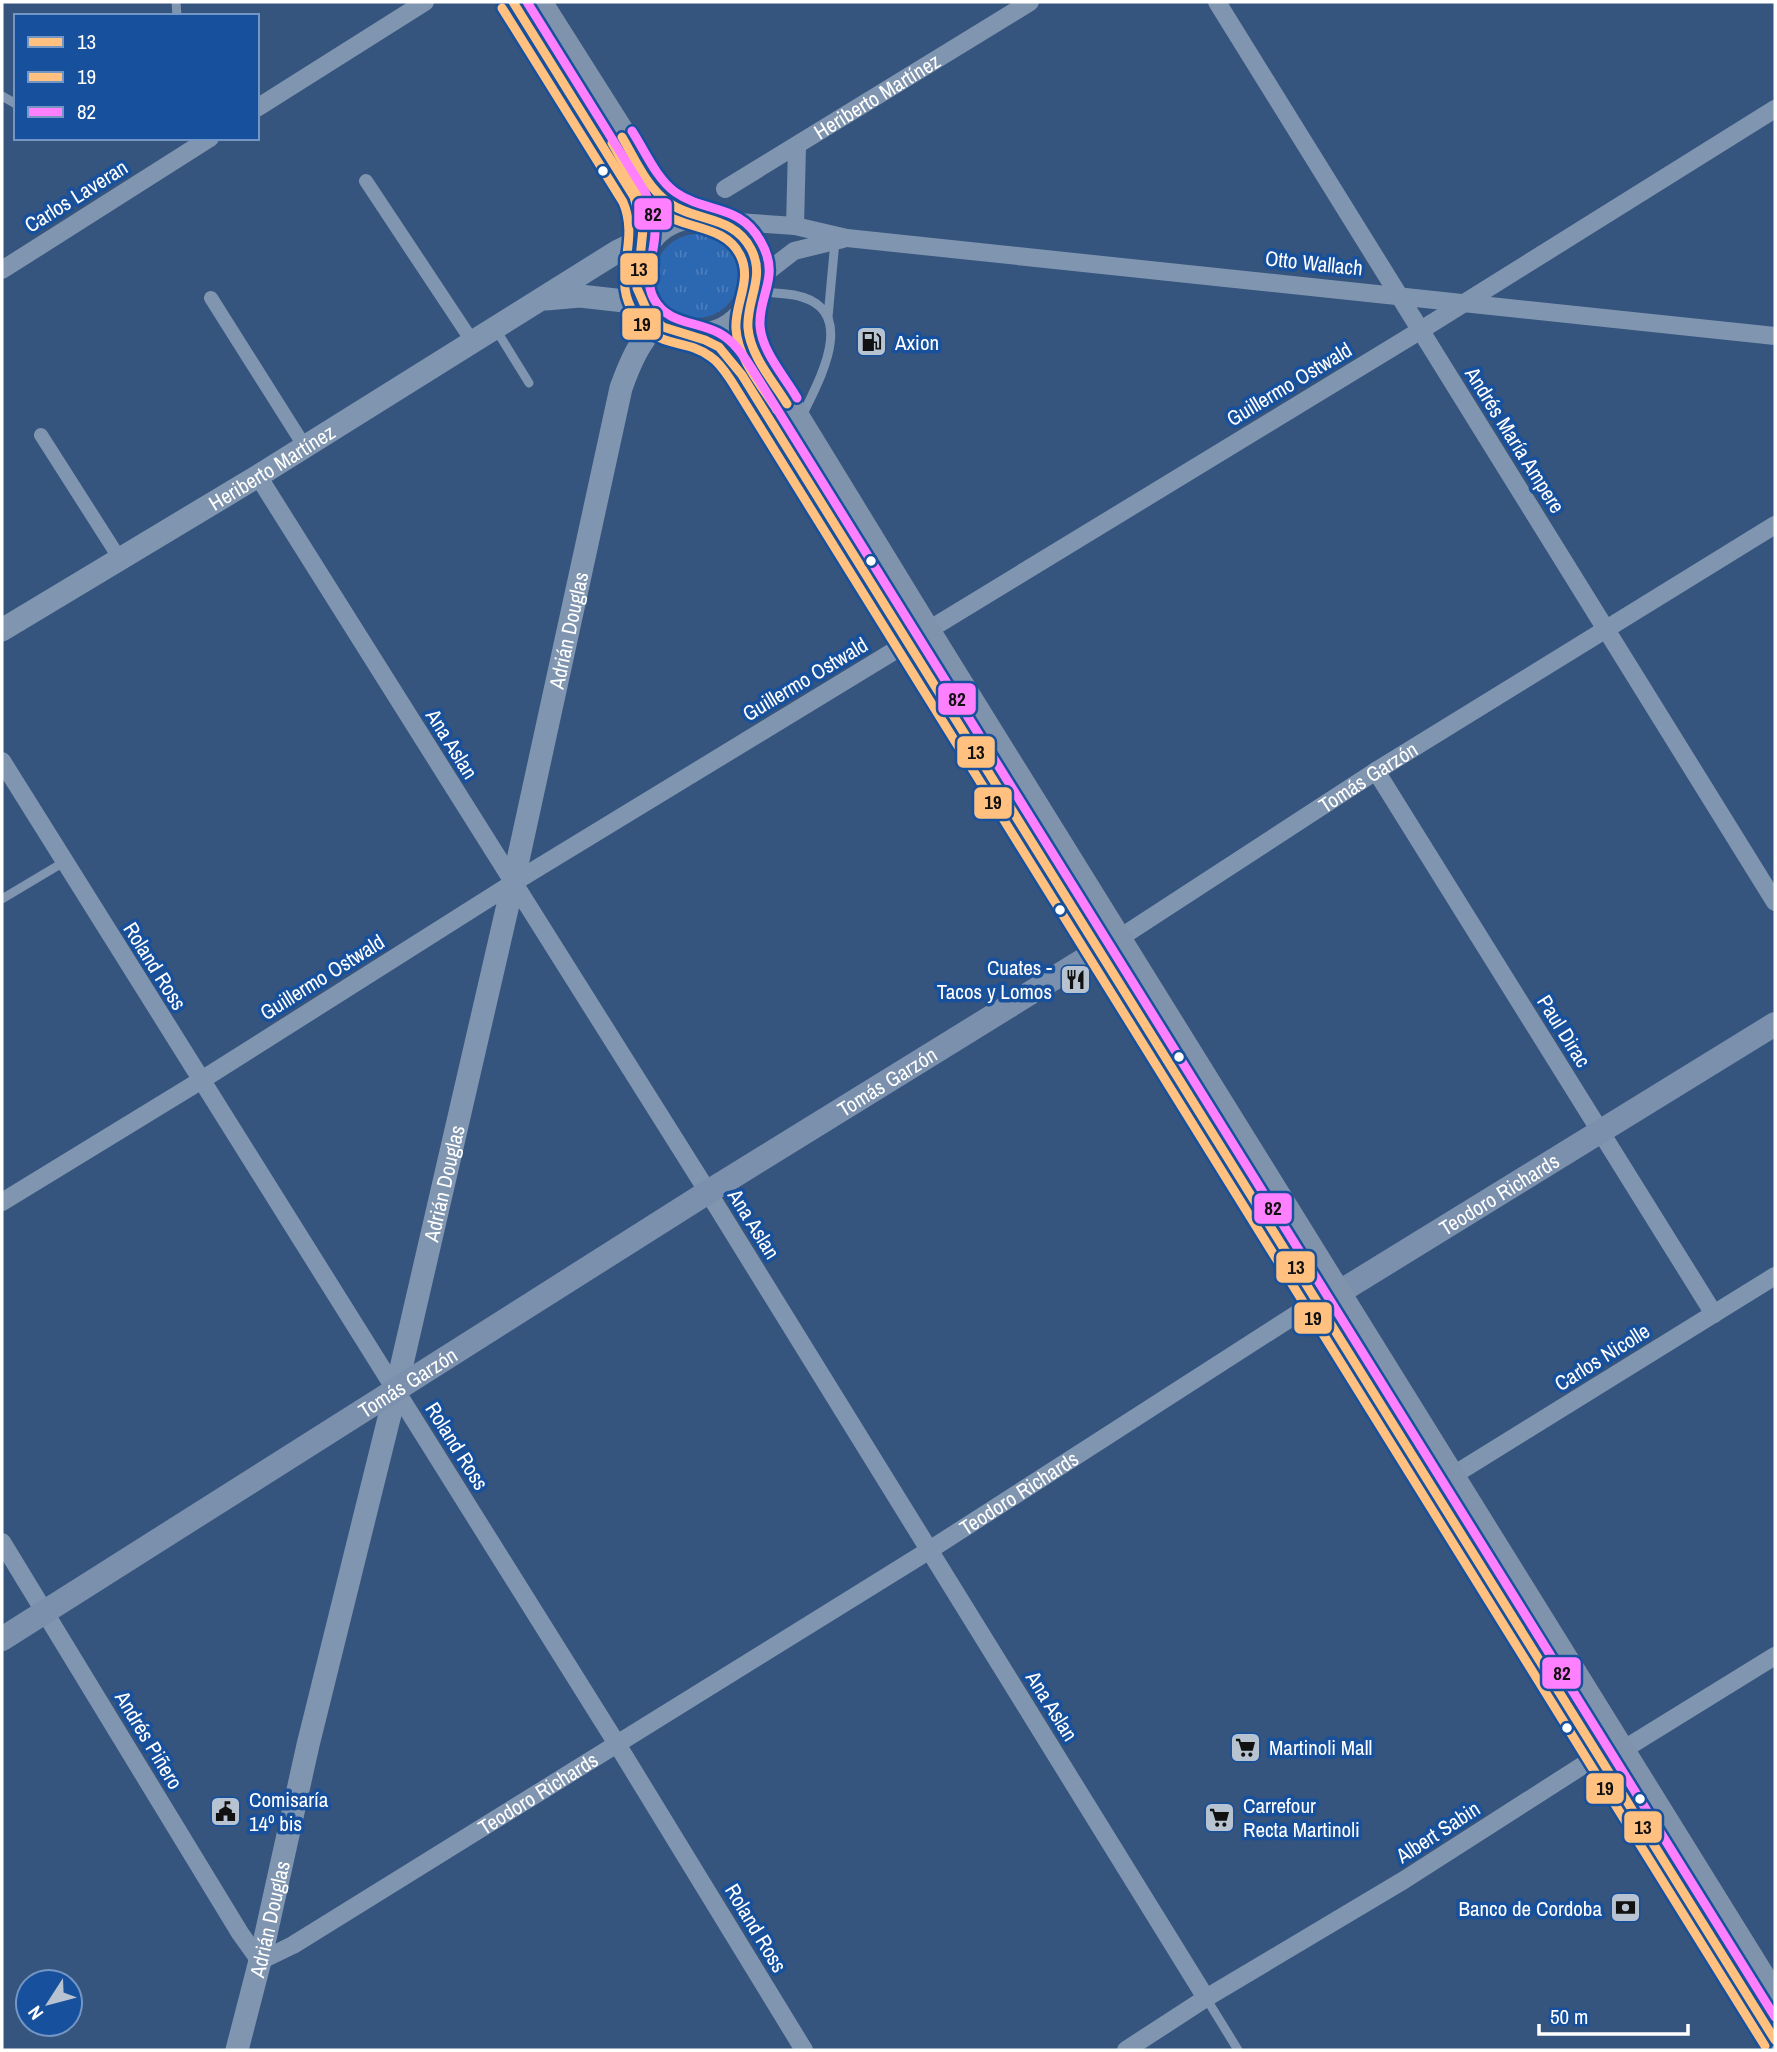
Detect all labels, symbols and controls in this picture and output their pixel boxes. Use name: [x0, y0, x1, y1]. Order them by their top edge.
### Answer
legend: [14, 14, 259, 140]
text: 13: [77, 27, 96, 56]
street label: Heriberto Martínez: [808, 46, 946, 146]
text: 19: [77, 62, 96, 91]
text: 82: [77, 97, 96, 126]
street label: Carlos Laveran: [19, 153, 133, 239]
unlabelled marker: [596, 164, 610, 178]
line badge: 82: [633, 197, 673, 231]
text: 82: [644, 201, 662, 227]
street label: Otto Wallach: [1264, 243, 1364, 283]
line badge: 13: [619, 252, 659, 286]
text: 13: [630, 256, 648, 282]
line badge: 19: [621, 307, 662, 341]
text: 19: [633, 311, 651, 337]
fuel station icon: Axion: [855, 325, 889, 359]
place label: Axion: [894, 328, 939, 357]
street label: Guillermo Ostwald: [1221, 335, 1357, 433]
street label: Andrés María Ampere: [1458, 360, 1572, 519]
street label: Heriberto Martínez: [203, 417, 341, 517]
unlabelled marker: [864, 554, 878, 568]
street label: Adrián Douglas: [541, 569, 595, 692]
street label: Guillermo Ostwald: [737, 630, 873, 728]
line badge: 82: [937, 682, 977, 716]
text: 82: [948, 686, 966, 712]
street label: Ana Aslan: [419, 703, 485, 785]
street label: Tomás Garzón: [1313, 734, 1423, 819]
line badge: 13: [956, 735, 996, 769]
text: 13: [967, 739, 985, 765]
line badge: 19: [973, 786, 1013, 820]
text: 19: [984, 789, 1002, 815]
unlabelled marker: [1053, 903, 1067, 917]
street label: Roland Ross: [117, 917, 193, 1015]
street label: Guillermo Ostwald: [254, 927, 390, 1027]
place label: Cuates - Tacos y Lomos: [937, 953, 1052, 1006]
restaurant icon: Cuates - Tacos y Lomos: [1058, 962, 1092, 996]
street label: Paul Dirac: [1530, 989, 1598, 1073]
street label: Tomás Garzón: [832, 1040, 942, 1123]
unlabelled marker: [1172, 1050, 1186, 1064]
street label: Adrián Douglas: [416, 1122, 471, 1245]
street label: Teodoro Richards: [1433, 1146, 1564, 1242]
street label: Ana Aslan: [721, 1183, 787, 1265]
line badge: 82: [1253, 1192, 1293, 1225]
text: 82: [1264, 1195, 1282, 1221]
line badge: 13: [1275, 1250, 1316, 1284]
text: 13: [1287, 1254, 1305, 1280]
line badge: 19: [1293, 1301, 1333, 1335]
text: 19: [1304, 1305, 1322, 1331]
street label: Carlos Nicolle: [1549, 1316, 1655, 1398]
street label: Tomás Garzón: [352, 1340, 463, 1424]
street label: Roland Ross: [419, 1397, 495, 1495]
street label: Teodoro Richards: [954, 1444, 1084, 1542]
line badge: 82: [1541, 1656, 1582, 1690]
text: 82: [1553, 1660, 1571, 1686]
street label: Ana Aslan: [1019, 1665, 1085, 1747]
street label: Andrés Piñero: [108, 1684, 190, 1795]
unlabelled marker: [1560, 1721, 1574, 1735]
supermarket icon: Martinoli Mall: [1229, 1730, 1263, 1764]
place label: Martinoli Mall: [1269, 1733, 1372, 1762]
street label: Teodoro Richards: [472, 1745, 603, 1841]
line badge: 19: [1585, 1772, 1625, 1805]
text: 19: [1596, 1775, 1614, 1801]
place label: Comisaría 14º bis: [249, 1785, 329, 1838]
place label: Carrefour Recta Martinoli: [1243, 1791, 1360, 1844]
unlabelled marker: [1633, 1792, 1647, 1806]
public building icon: Comisaría 14º bis: [209, 1794, 243, 1828]
street label: Albert Sabin: [1390, 1794, 1486, 1871]
supermarket icon: Carrefour Recta Martinoli: [1203, 1800, 1237, 1834]
line badge: 13: [1623, 1810, 1663, 1844]
text: 13: [1634, 1814, 1652, 1840]
street label: Adrián Douglas: [242, 1858, 296, 1981]
street label: Roland Ross: [718, 1878, 794, 1978]
bank icon: Banco de Cordoba: [1608, 1891, 1642, 1925]
place label: Banco de Cordoba: [1458, 1894, 1602, 1923]
north arrow: [14, 1968, 84, 2038]
scale bar: [1539, 1993, 1688, 2037]
text: N: [21, 2001, 49, 2025]
text: 50 m: [1550, 2002, 1588, 2031]

